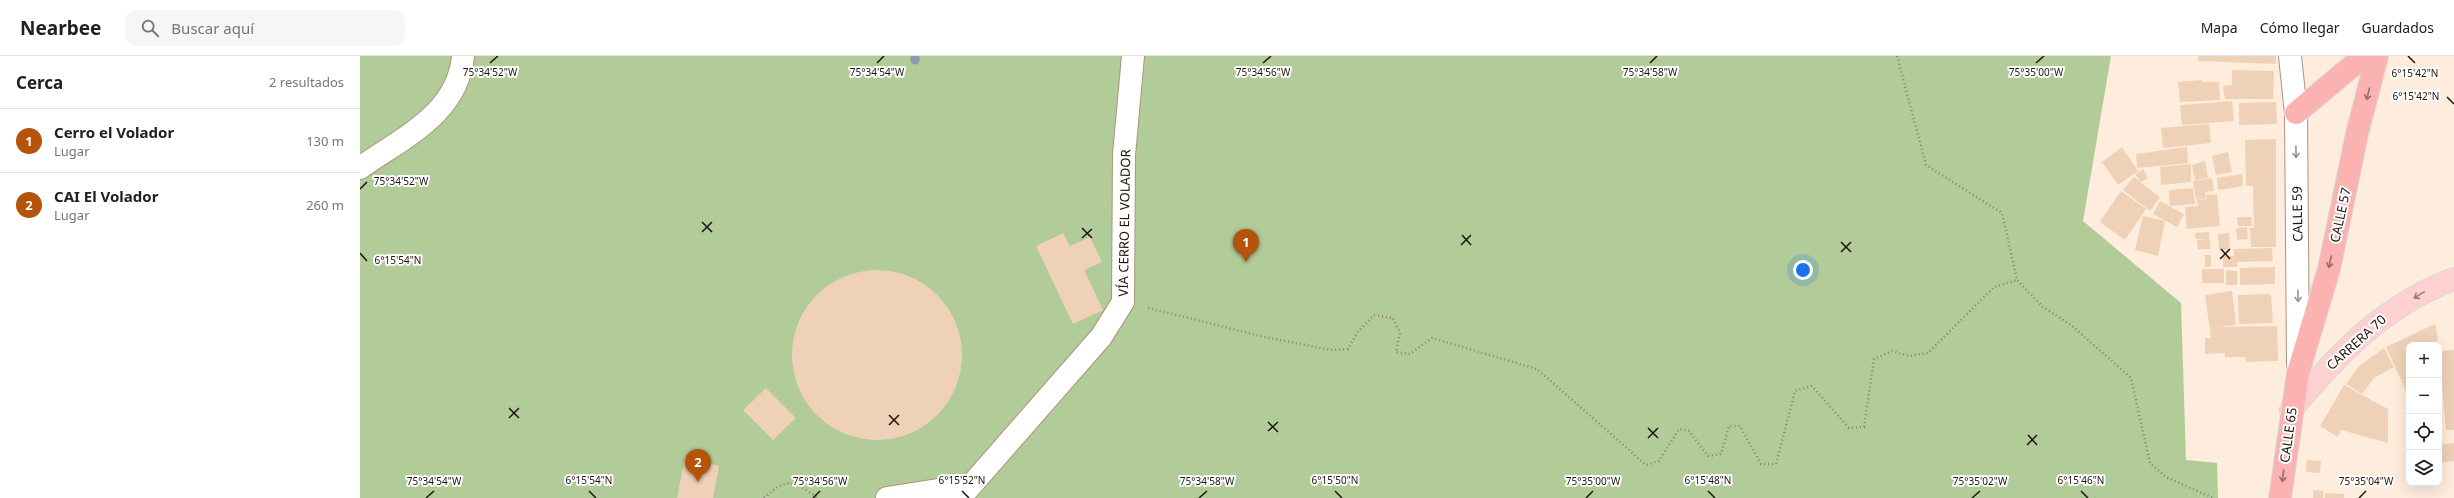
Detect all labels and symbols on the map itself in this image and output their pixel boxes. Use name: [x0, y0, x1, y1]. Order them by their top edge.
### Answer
text: 75°34'52"W: [463, 65, 518, 79]
text: 75°34'54"W: [850, 65, 905, 79]
text: 75°34'56"W: [1236, 65, 1291, 79]
text: 75°34'58"W: [1623, 65, 1678, 79]
text: 75°35'00"W: [2009, 65, 2064, 79]
text: 6°15'42"N: [2392, 66, 2438, 80]
one-way arrow: [2363, 87, 2371, 100]
text: 6°15'42"N: [2393, 89, 2439, 103]
one-way arrow: [2292, 145, 2300, 158]
street label: VÍA CERRO EL VOLADOR: [1114, 149, 1134, 297]
text: 75°34'52"W: [374, 174, 429, 188]
street label: CALLE 59: [2288, 186, 2306, 242]
street label: CALLE 57: [2325, 186, 2355, 244]
pin: 1: [1233, 229, 1259, 262]
text: 6°15'54"N: [375, 253, 421, 267]
one-way arrow: [2326, 255, 2334, 268]
your location: [1793, 260, 1813, 280]
one-way arrow: [2294, 289, 2302, 302]
one-way arrow: [2414, 291, 2425, 299]
street label: CARRERA 70: [2322, 310, 2390, 374]
street label: CALLE 65: [2275, 406, 2301, 464]
pin: 2: [685, 449, 711, 482]
one-way arrow: [2279, 469, 2286, 482]
text: 6°15'54"N: [566, 473, 612, 487]
text: 6°15'52"N: [939, 473, 985, 487]
text: 6°15'50"N: [1312, 473, 1358, 487]
text: 6°15'48"N: [1685, 473, 1731, 487]
text: 6°15'46"N: [2058, 473, 2104, 487]
text: 75°34'54"W: [407, 474, 462, 488]
text: 75°34'56"W: [793, 474, 848, 488]
text: 75°34'58"W: [1180, 474, 1235, 488]
text: 75°35'00"W: [1566, 474, 1621, 488]
text: 75°35'02"W: [1953, 474, 2008, 488]
text: 75°35'04"W: [2339, 474, 2394, 488]

